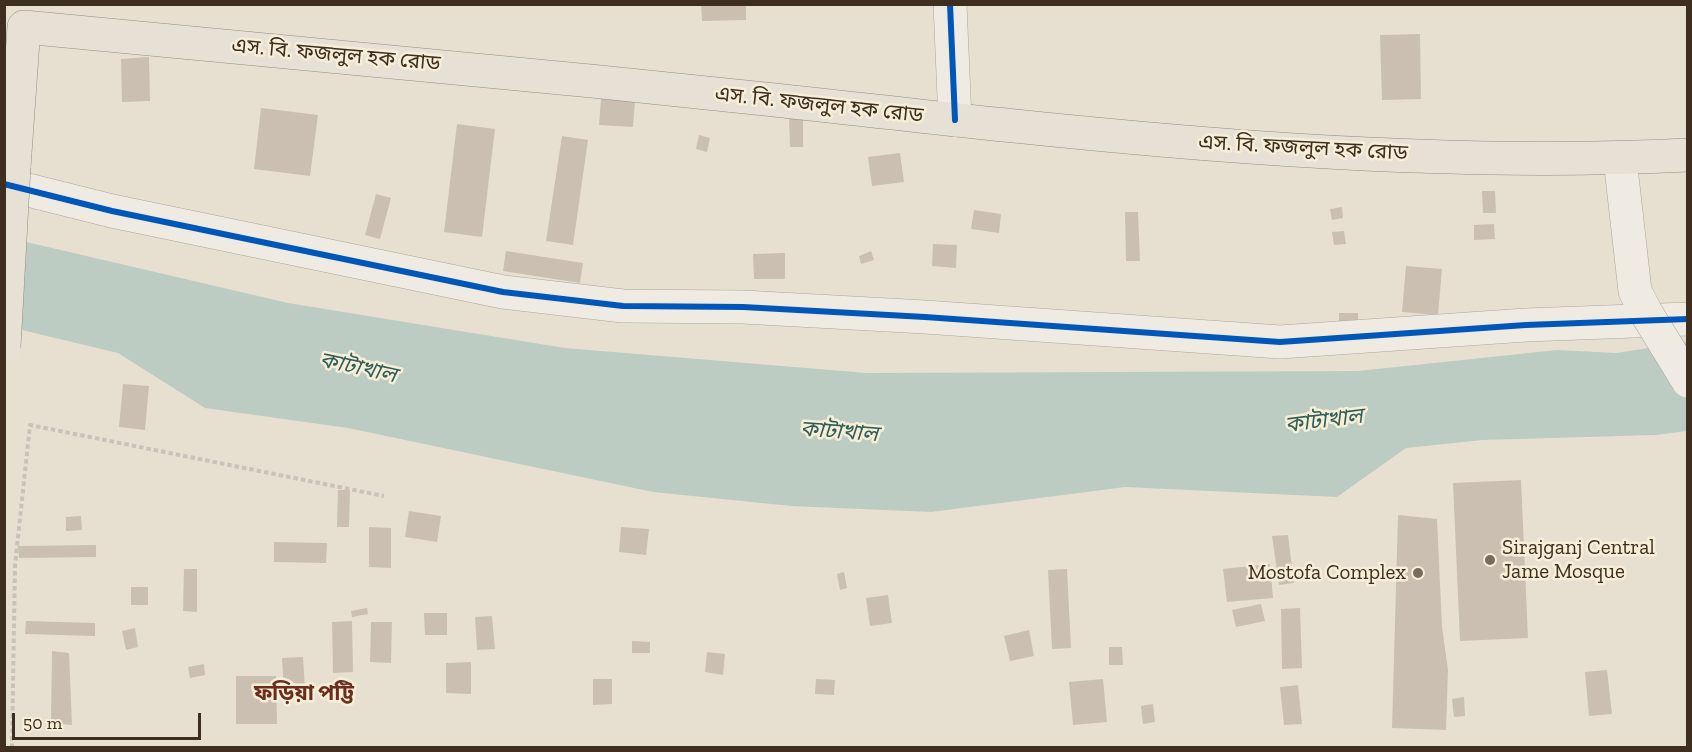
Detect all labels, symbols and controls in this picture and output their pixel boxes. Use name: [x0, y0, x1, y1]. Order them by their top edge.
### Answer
street label: এস. বি. ফজলুল হক রোড: [231, 33, 441, 77]
street label: এস. বি. ফজলুল হক রোড: [713, 82, 925, 128]
street label: এস. বি. ফজলুল হক রোড: [1198, 130, 1408, 166]
water label: কাটাখাল: [317, 347, 399, 389]
water label: কাটাখাল: [1284, 403, 1364, 439]
water label: কাটাখাল: [799, 416, 879, 448]
place label: Sirajganj Central Jame Mosque: [1502, 535, 1655, 585]
marker: Sirajganj Central Jame Mosque: [1483, 553, 1497, 567]
place label: Mostofa Complex: [1248, 560, 1406, 586]
marker: Mostofa Complex: [1411, 566, 1425, 580]
district label: ফড়িয়া পট্টি: [254, 681, 354, 707]
scale bar: [15, 701, 204, 739]
text: 50 m: [23, 712, 62, 734]

